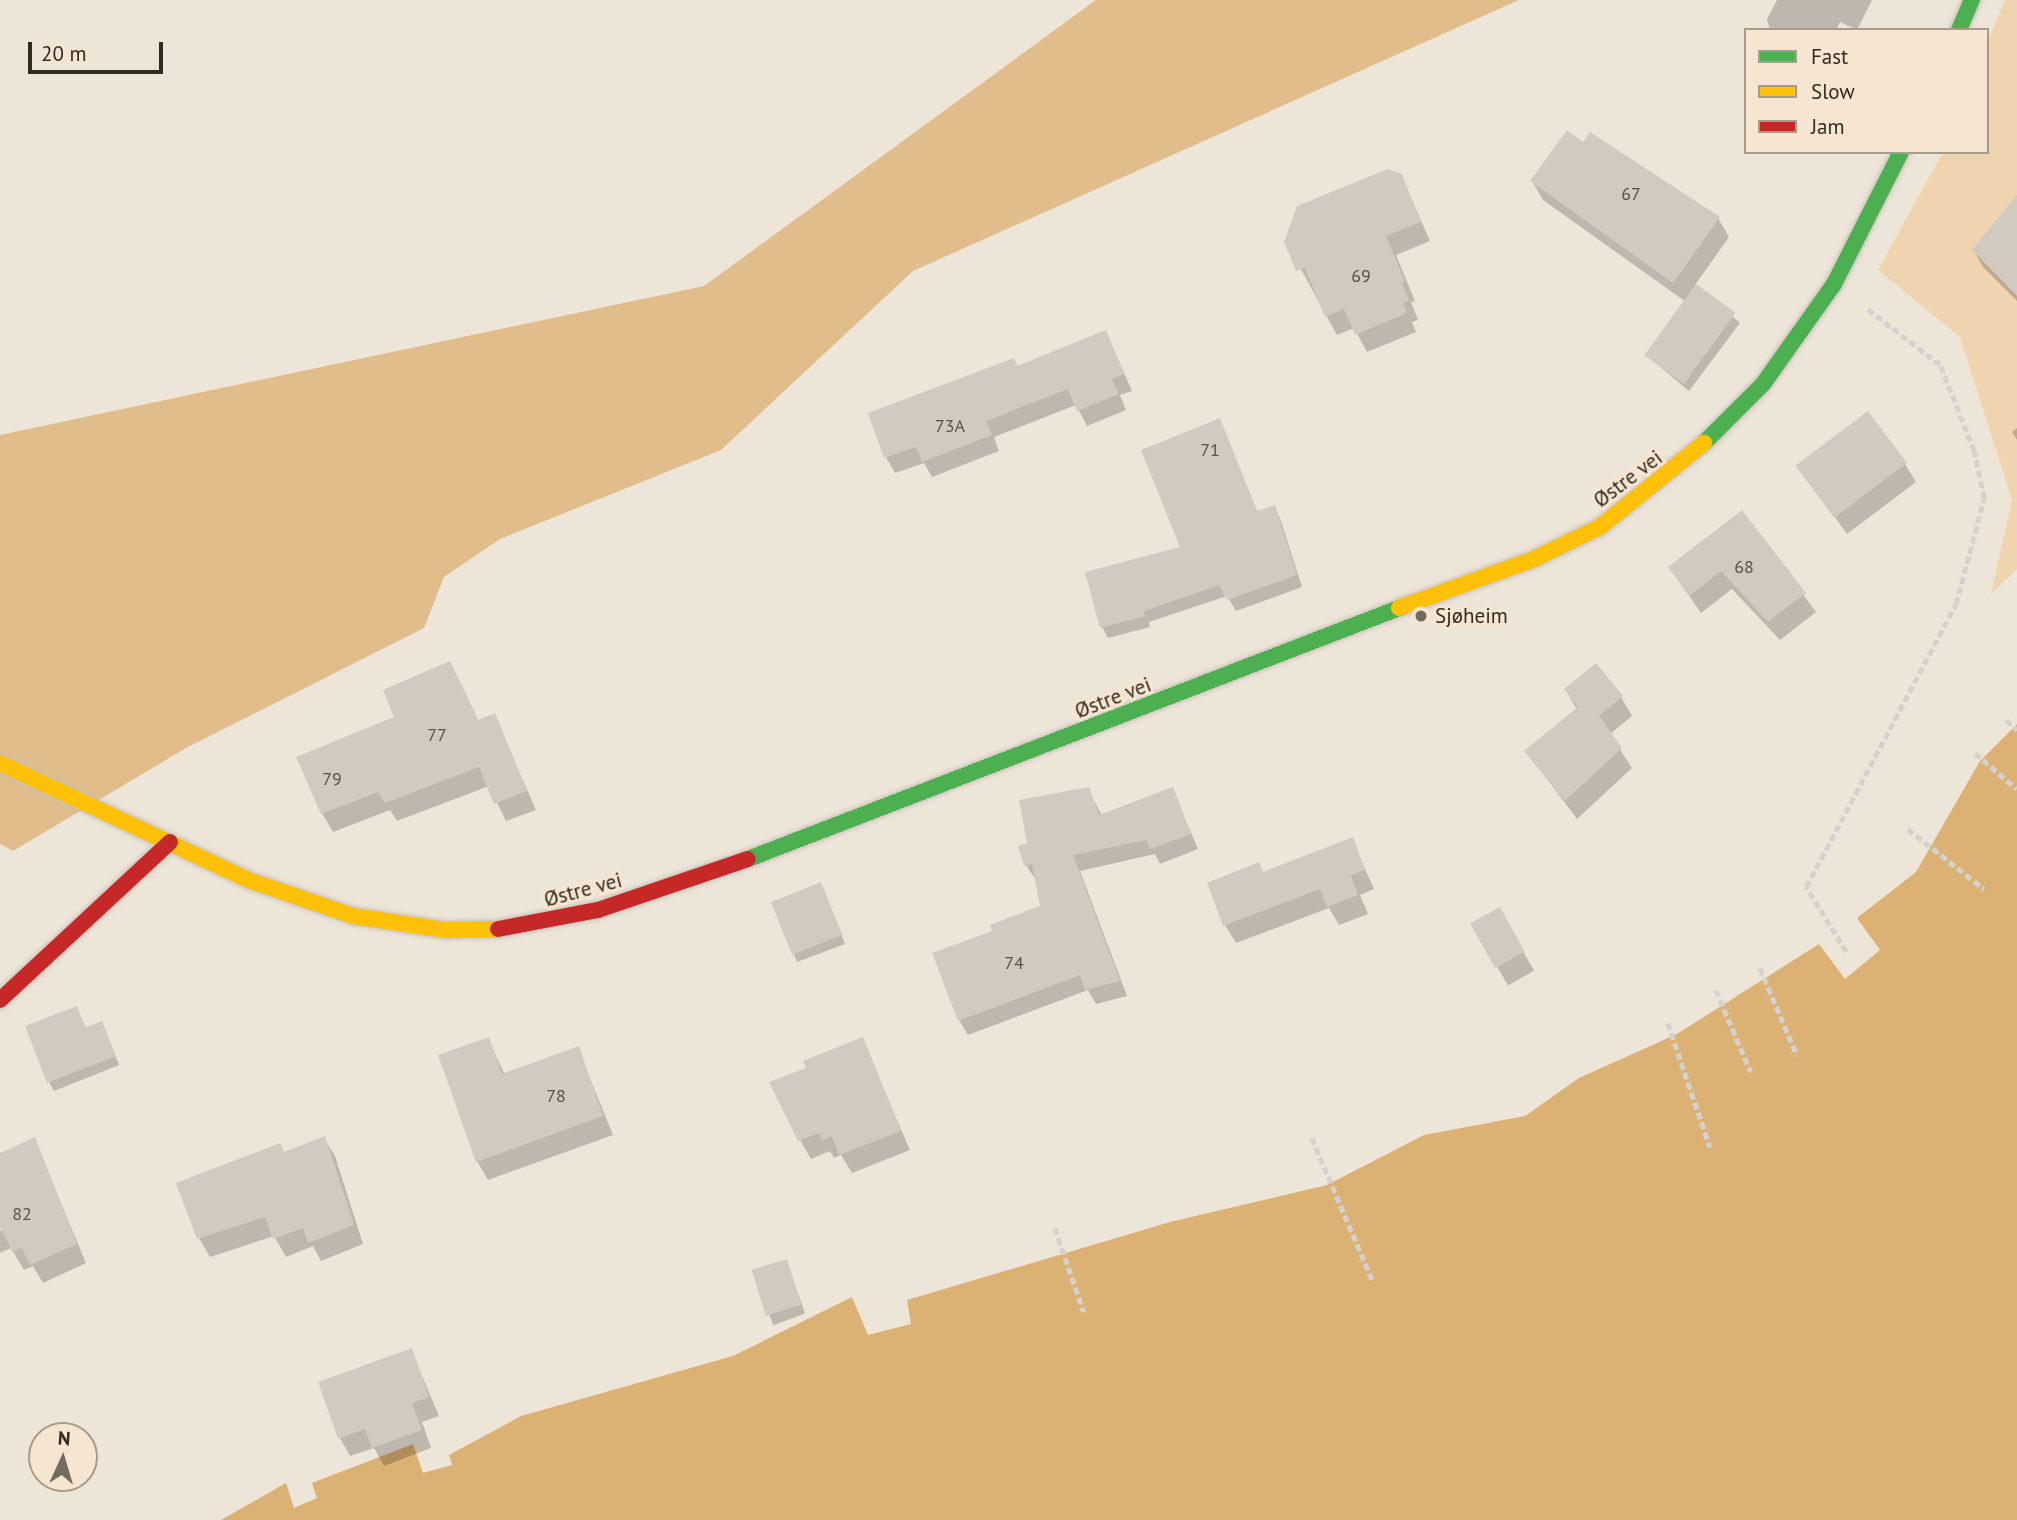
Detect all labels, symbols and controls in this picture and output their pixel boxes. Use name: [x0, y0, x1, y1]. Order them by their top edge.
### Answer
scale bar: [32, 28, 166, 72]
legend: [1744, 28, 1989, 154]
text: 20 m: [41, 40, 87, 67]
text: Fast: [1811, 43, 1848, 70]
text: Slow: [1811, 78, 1855, 105]
text: Jam: [1811, 113, 1845, 140]
house number: 67: [1621, 183, 1641, 205]
house number: 69: [1351, 265, 1371, 287]
house number: 73A: [935, 415, 965, 437]
house number: 71: [1200, 439, 1220, 461]
street label: Østre vei: [1589, 445, 1667, 513]
house number: 68: [1734, 556, 1754, 578]
place label: Sjøheim: [1435, 603, 1508, 629]
marker: Sjøheim: [1413, 608, 1429, 624]
street label: Østre vei: [1071, 672, 1155, 724]
house number: 77: [427, 724, 447, 746]
house number: 79: [322, 768, 342, 790]
street label: Østre vei: [541, 867, 625, 913]
house number: 74: [1004, 952, 1024, 974]
house number: 78: [546, 1085, 566, 1107]
house number: 82: [12, 1203, 32, 1225]
north arrow: [28, 1422, 98, 1492]
text: N: [57, 1426, 71, 1450]

